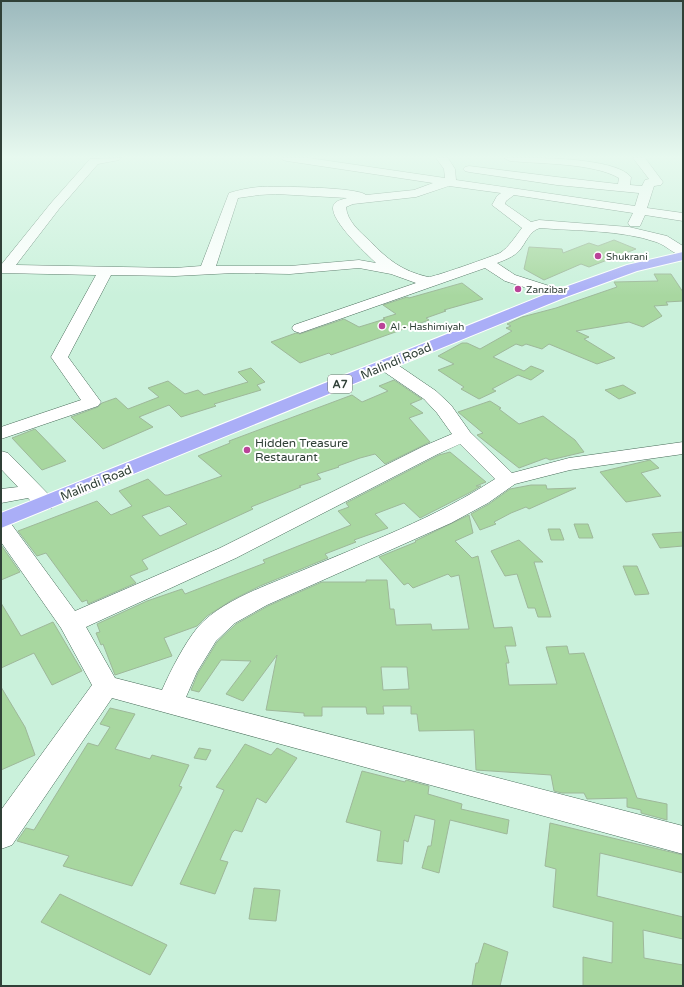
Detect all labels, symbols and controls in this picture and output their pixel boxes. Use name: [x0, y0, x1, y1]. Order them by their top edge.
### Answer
marker: Shukrani: [593, 251, 603, 261]
place label: Shukrani: [606, 251, 648, 263]
marker: Zanzibar: [513, 284, 523, 294]
place label: Zanzibar: [526, 284, 567, 296]
marker: Al - Hashimiyah: [377, 321, 387, 331]
place label: Al - Hashimiyah: [390, 321, 464, 333]
street label: Malindi Road: [359, 340, 433, 382]
road number: A7: [328, 375, 352, 393]
place label: Hidden Treasure Restaurant: [255, 436, 348, 464]
marker: Hidden Treasure Restaurant: [242, 445, 252, 455]
street label: Malindi Road: [58, 462, 134, 504]

